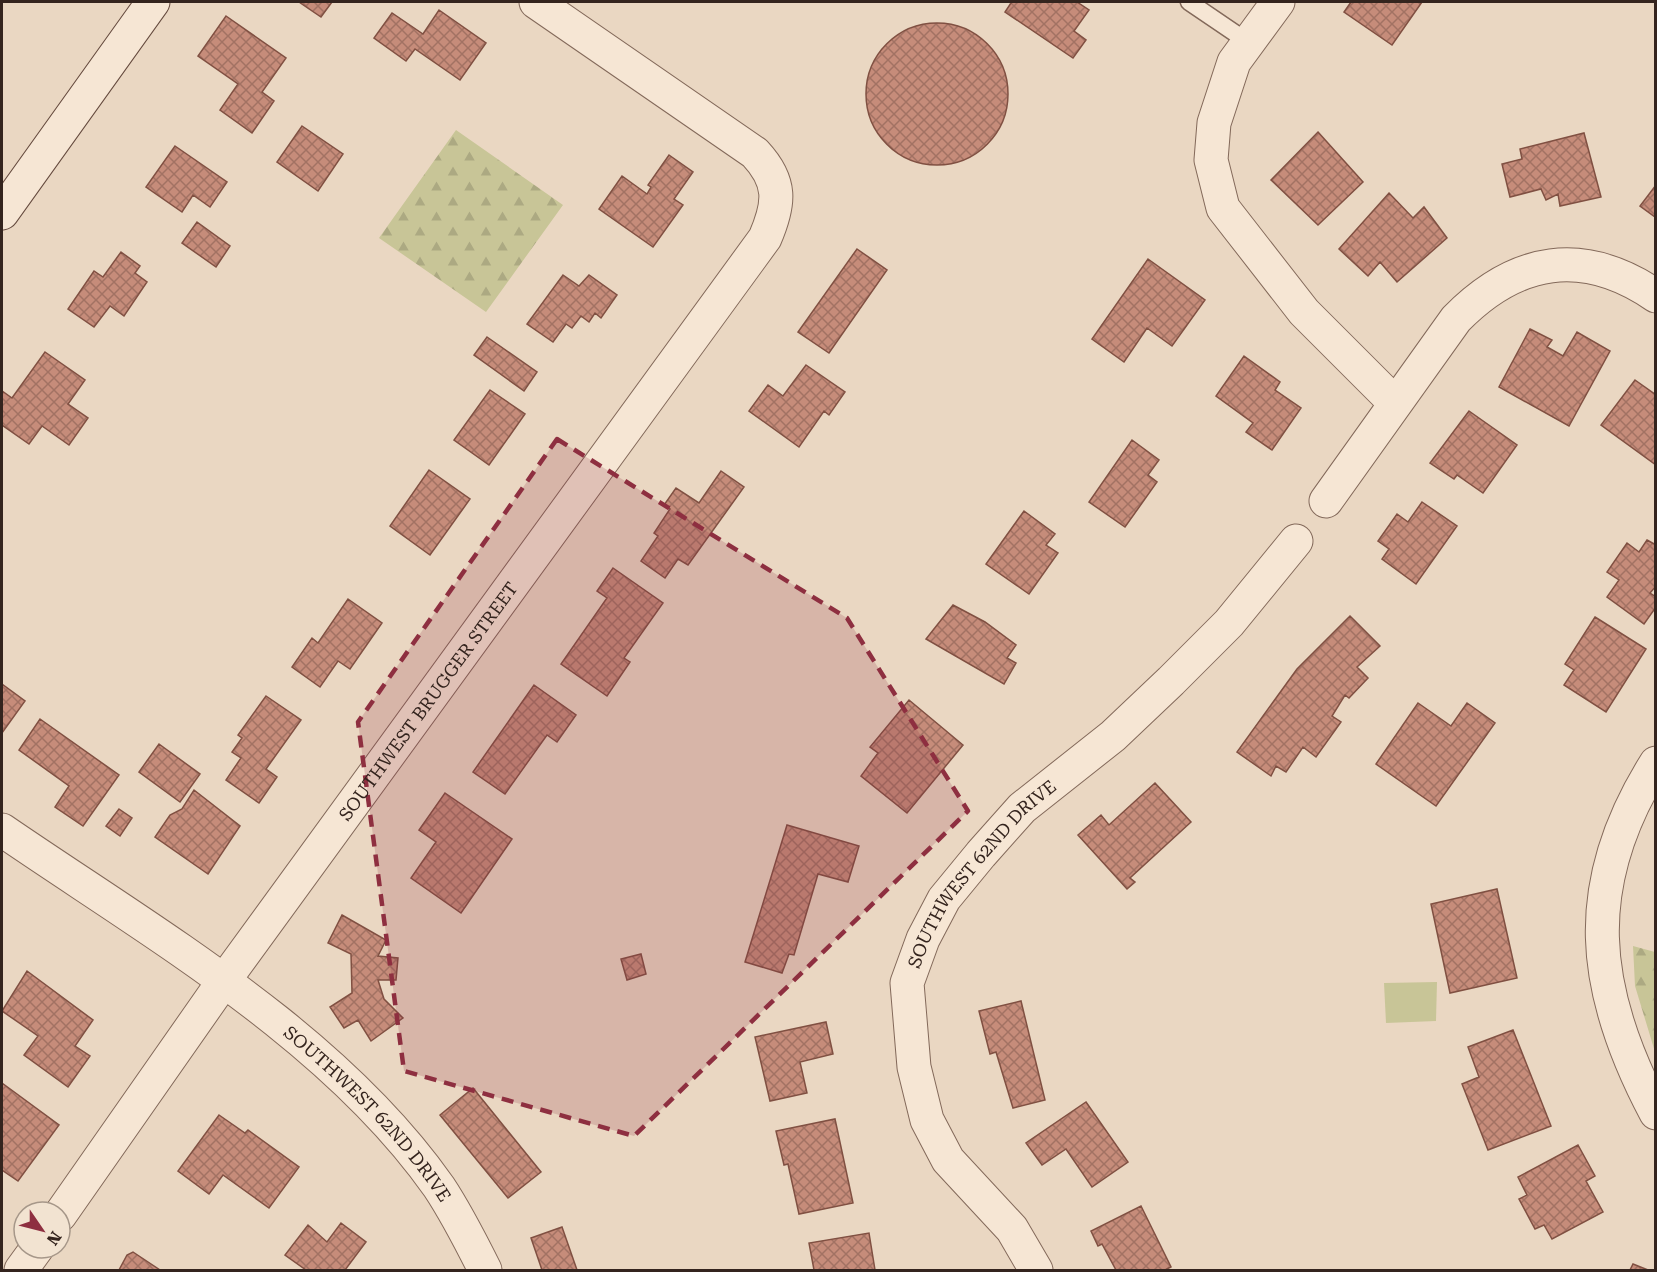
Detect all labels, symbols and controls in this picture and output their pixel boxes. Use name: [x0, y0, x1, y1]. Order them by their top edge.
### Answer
street label: SOUTHWEST BRUGGER STREET: [334, 578, 522, 824]
street label: SOUTHWEST 62ND DRIVE: [903, 775, 1060, 971]
street label: SOUTHWEST 62ND DRIVE: [280, 1021, 456, 1205]
north arrow: [12, 1200, 72, 1260]
text: N: [43, 1228, 65, 1249]

